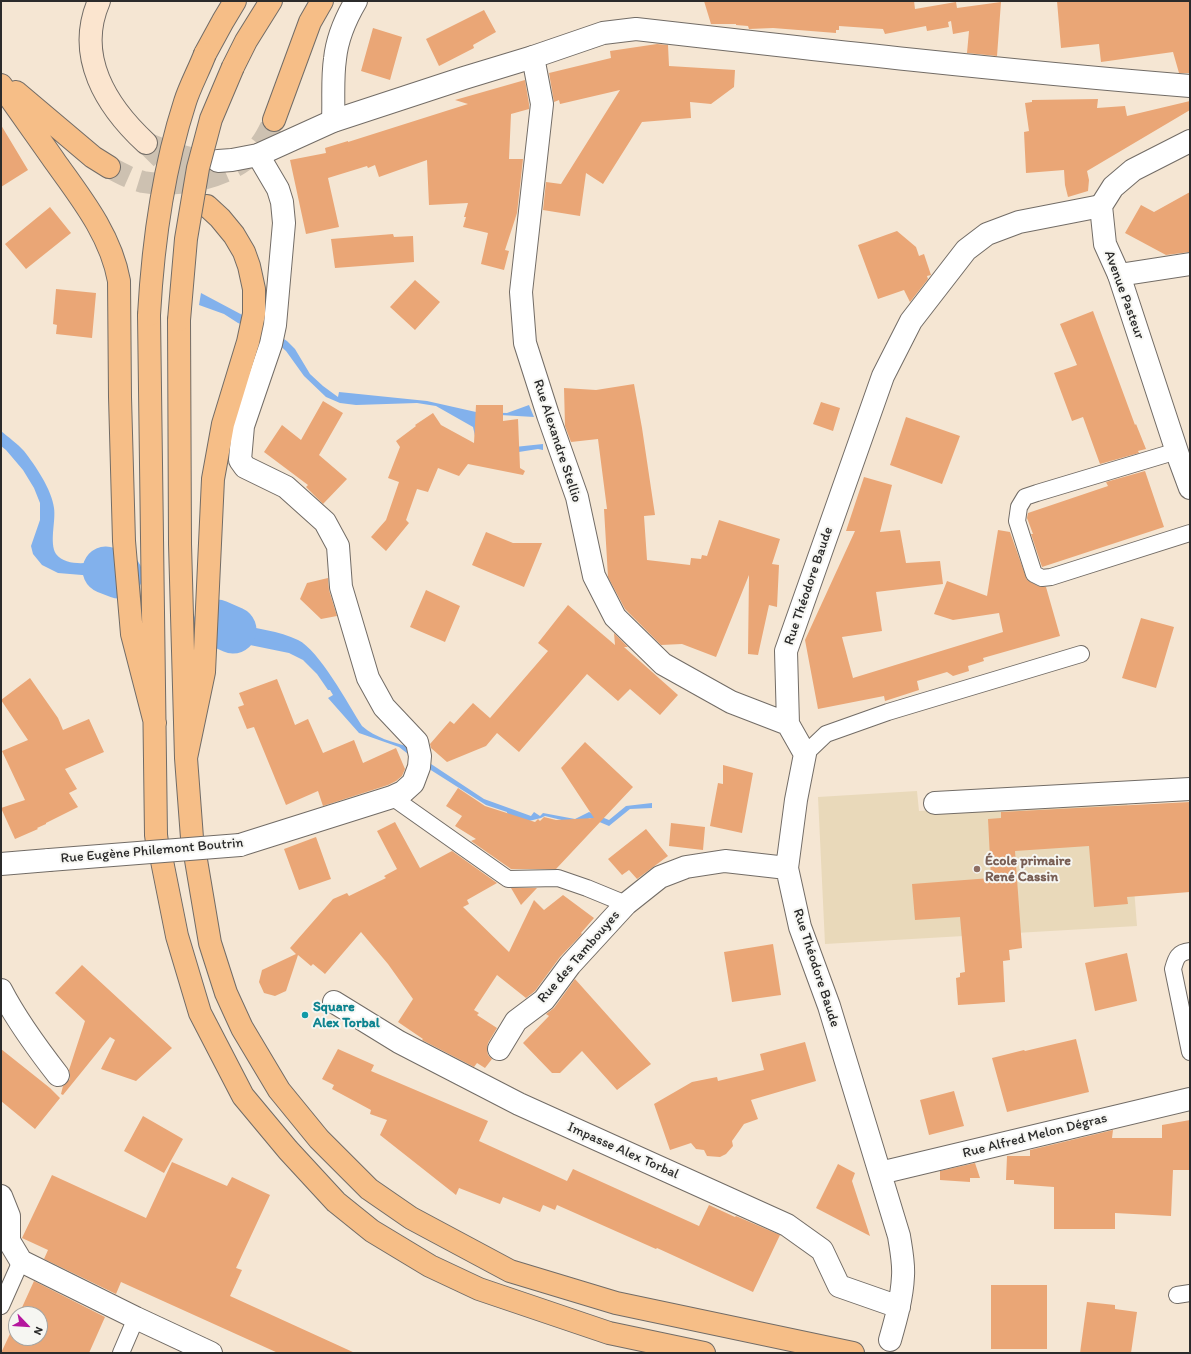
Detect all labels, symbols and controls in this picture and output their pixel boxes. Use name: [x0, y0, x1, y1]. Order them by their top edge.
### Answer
street label: Avenue Pasteur: [1100, 248, 1148, 342]
street label: Rue Alexandre Stellio: [529, 377, 585, 505]
street label: Rue Théodore Baude: [781, 525, 837, 647]
street label: Rue Eugène Philemont Boutrin: [60, 835, 244, 867]
place label: École primaire René Cassin: [985, 853, 1071, 886]
marker: École primaire René Cassin: [972, 864, 982, 874]
street label: Rue des Tambouyes: [534, 907, 624, 1007]
street label: Rue Théodore Baude: [789, 907, 843, 1029]
place label: Square Alex Torbal: [313, 999, 380, 1032]
marker: Square Alex Torbal: [300, 1010, 310, 1020]
street label: Rue Alfred Melon Dégras: [961, 1110, 1109, 1162]
street label: Impasse Alex Torbal: [565, 1119, 681, 1183]
north arrow: [8, 1306, 48, 1346]
text: N: [31, 1325, 46, 1337]

